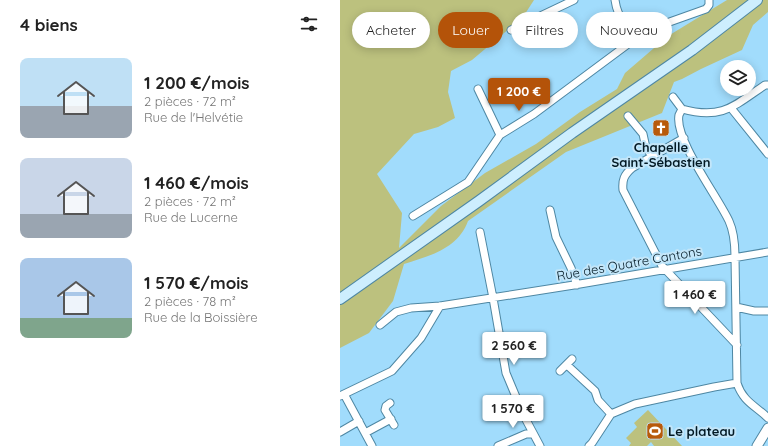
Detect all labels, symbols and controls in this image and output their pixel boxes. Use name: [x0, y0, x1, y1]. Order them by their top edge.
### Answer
chip: Acheter: [352, 12, 430, 48]
chip: Louer: [438, 12, 503, 48]
chip: Filtres: [511, 12, 578, 48]
chip: Nouveau: [586, 12, 672, 48]
icon: filters: [298, 13, 320, 35]
text: 4 biens: [20, 14, 78, 35]
map controls: [720, 60, 756, 96]
button: layers: [720, 60, 756, 96]
text: 1 200 €/mois: [144, 72, 250, 93]
icon: home: [52, 74, 100, 122]
pin: 1 200 €: [482, 78, 556, 112]
text: 1 200 €: [497, 83, 541, 99]
text: 2 pièces · 72 m²: [144, 93, 236, 109]
text: Rue de l'Helvétie: [144, 109, 243, 125]
church icon: Chapelle Saint-Sébastien: [651, 118, 671, 138]
place label: Chapelle Saint-Sébastien: [611, 139, 711, 170]
text: 1 460 €/mois: [144, 172, 249, 193]
icon: home: [52, 174, 100, 222]
text: 2 pièces · 72 m²: [144, 193, 236, 209]
text: Rue de Lucerne: [144, 209, 238, 225]
street label: Rue des Quatre Cantons: [555, 242, 703, 284]
text: 1 570 €/mois: [144, 272, 249, 293]
icon: home: [52, 274, 100, 322]
pin: 1 460 €: [658, 281, 732, 315]
text: 1 460 €: [673, 286, 717, 302]
text: 2 pièces · 78 m²: [144, 293, 236, 309]
text: Rue de la Boissière: [144, 309, 258, 325]
pin: 2 560 €: [477, 332, 551, 366]
text: 2 560 €: [491, 337, 537, 353]
pin: 1 570 €: [476, 395, 550, 429]
text: 1 570 €: [491, 400, 535, 416]
sports icon: Le plateau: [645, 421, 665, 441]
place label: Le plateau: [668, 423, 735, 439]

